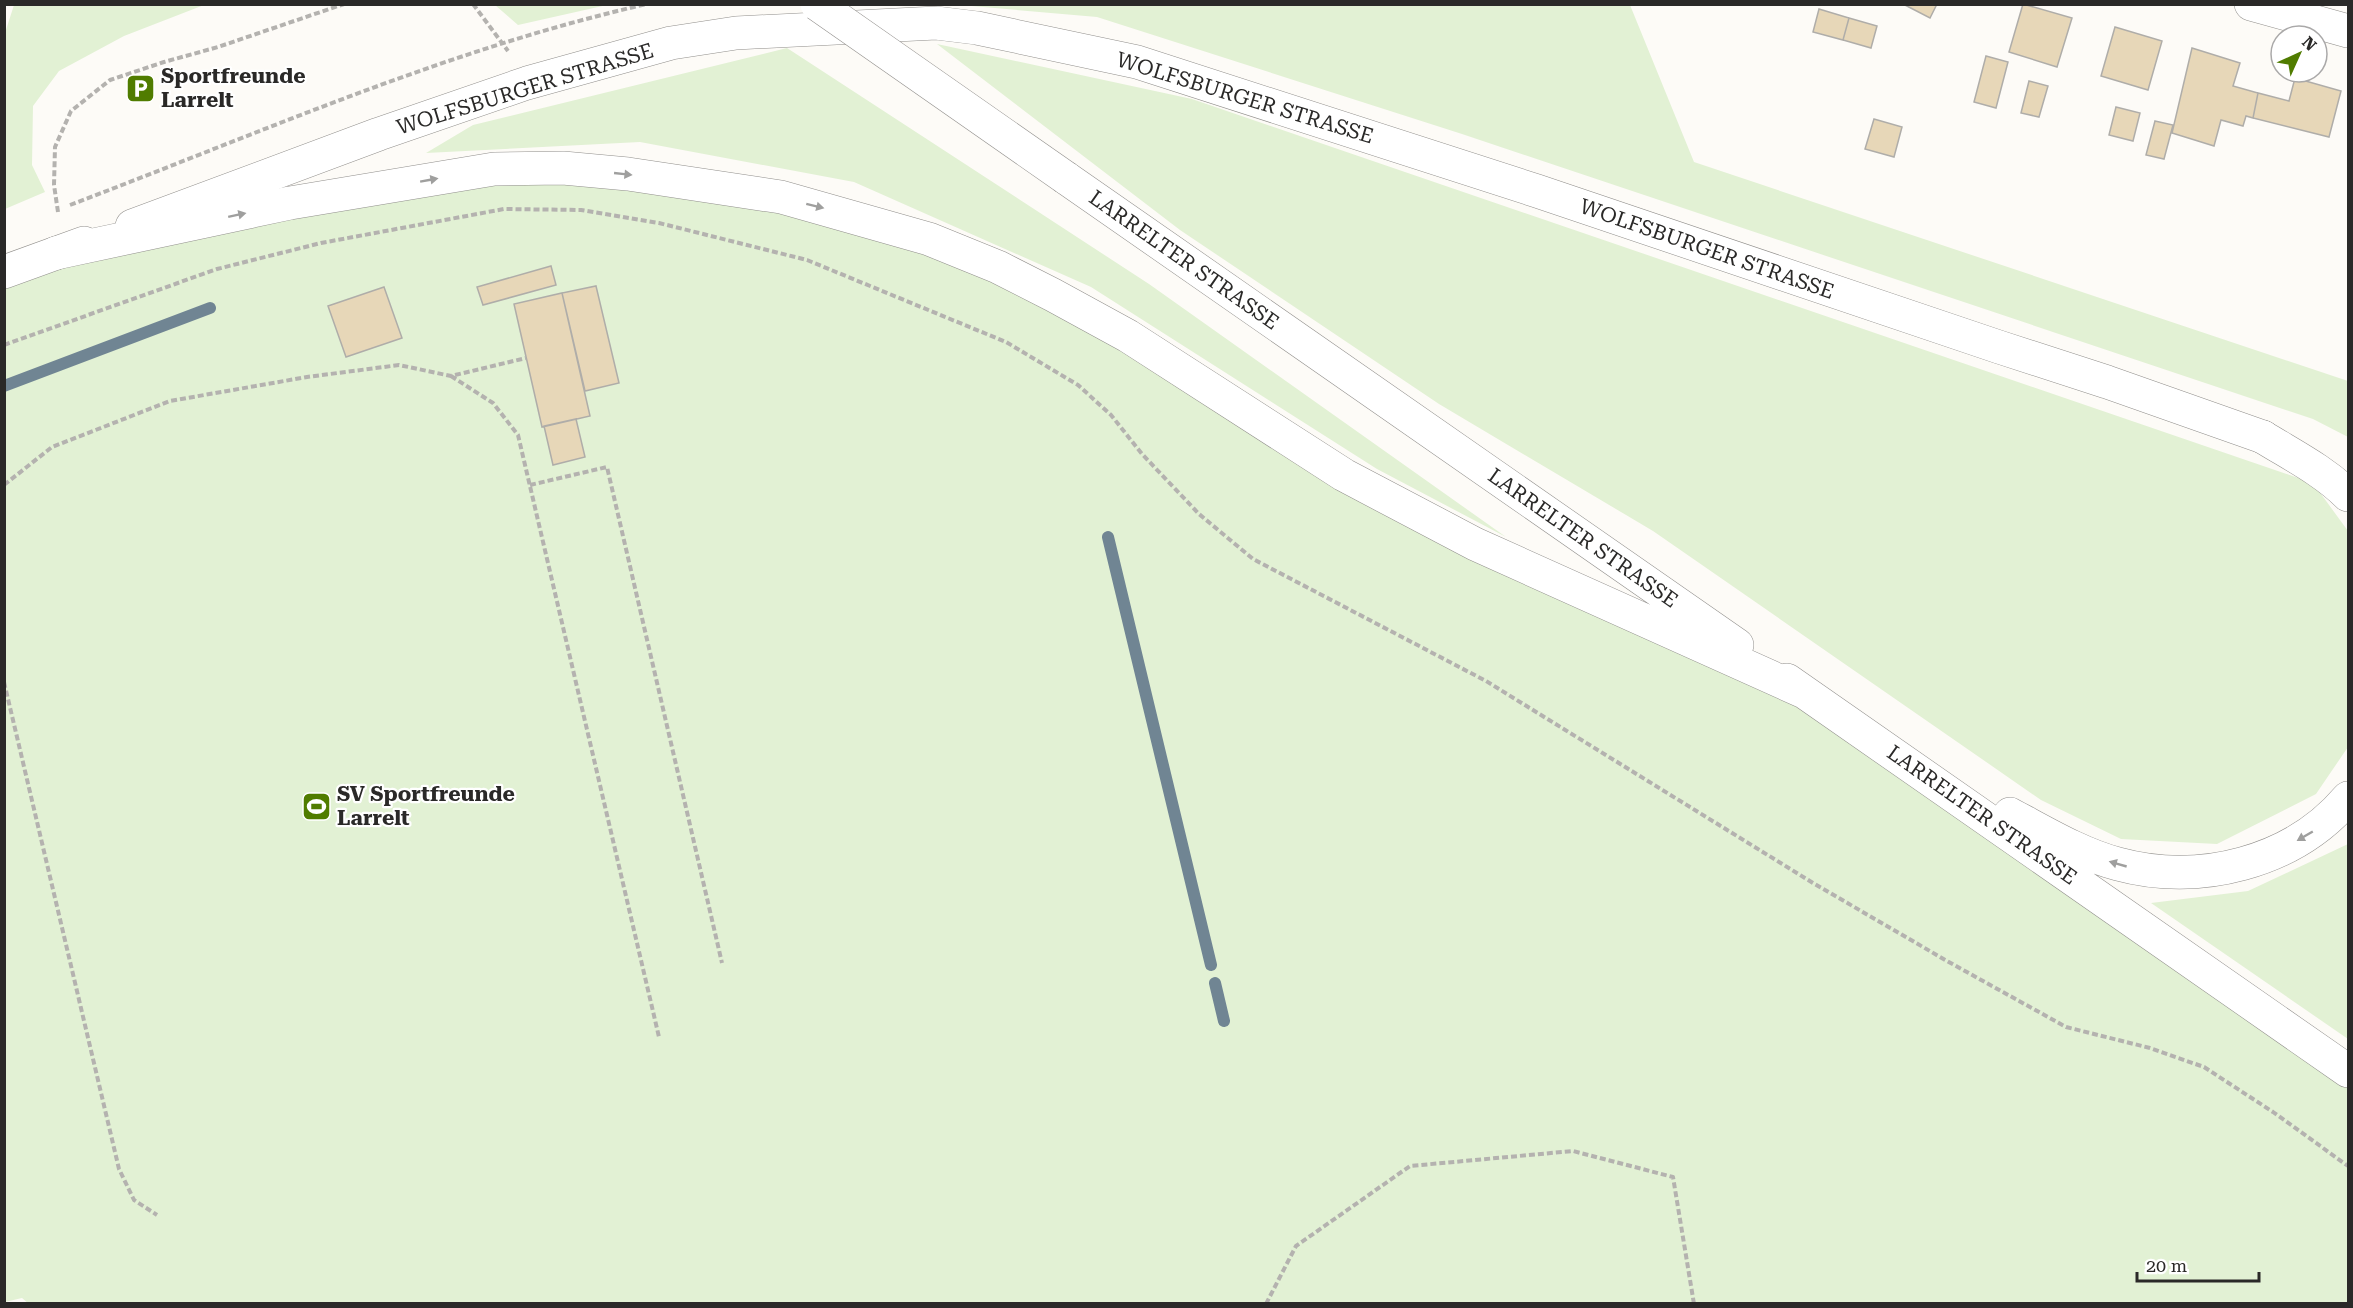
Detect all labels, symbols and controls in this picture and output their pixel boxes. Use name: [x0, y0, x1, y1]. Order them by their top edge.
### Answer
north arrow: [2269, 24, 2329, 84]
text: N: [2298, 33, 2320, 55]
street label: WOLFSBURGER STRASSE: [394, 38, 656, 140]
street label: WOLFSBURGER STRASSE: [1114, 47, 1376, 149]
place label: Sportfreunde Larrelt: [161, 64, 306, 112]
parking icon: Sportfreunde Larrelt: [124, 72, 156, 104]
one-way arrow: [613, 169, 632, 179]
one-way arrow: [419, 175, 438, 184]
street label: LARRELTER STRASSE: [1085, 185, 1283, 335]
street label: WOLFSBURGER STRASSE: [1577, 194, 1837, 304]
one-way arrow: [806, 202, 824, 211]
one-way arrow: [228, 209, 246, 219]
street label: LARRELTER STRASSE: [1484, 463, 1682, 613]
street label: LARRELTER STRASSE: [1883, 740, 2081, 890]
place label: SV Sportfreunde Larrelt: [337, 782, 515, 830]
sports icon: SV Sportfreunde Larrelt: [300, 790, 332, 822]
one-way arrow: [2296, 831, 2313, 841]
one-way arrow: [2109, 858, 2127, 868]
scale bar: [2137, 1245, 2258, 1283]
text: 20 m: [2146, 1255, 2187, 1276]

